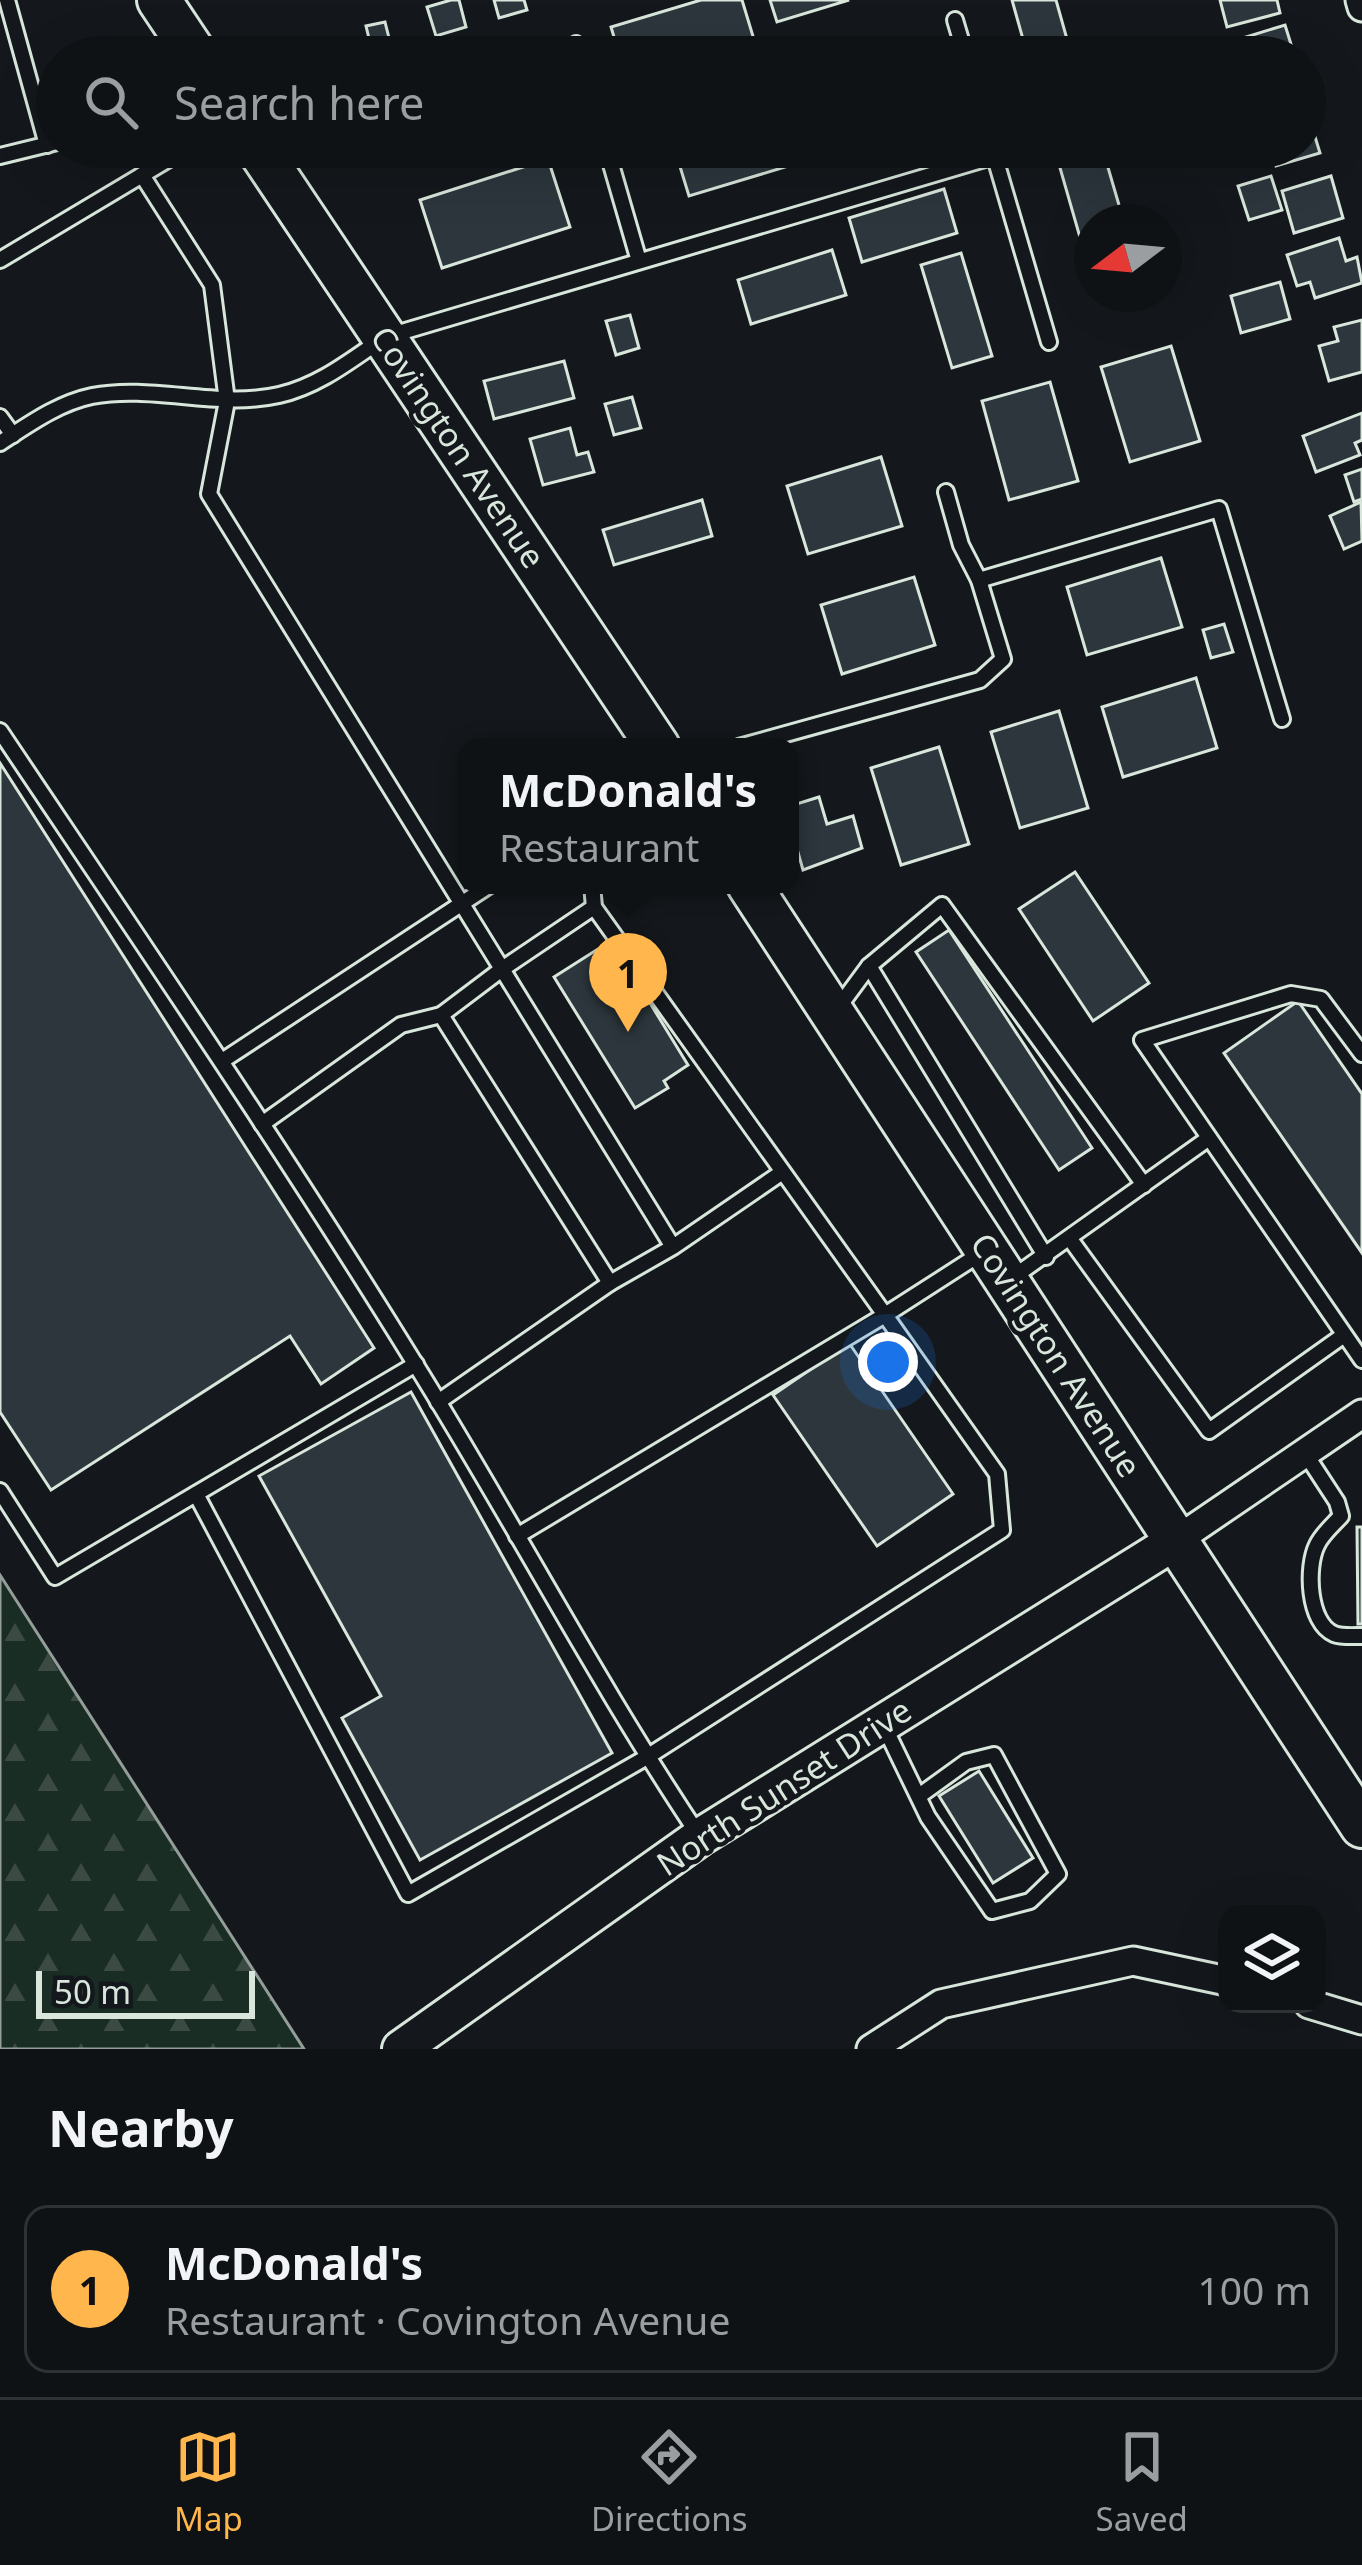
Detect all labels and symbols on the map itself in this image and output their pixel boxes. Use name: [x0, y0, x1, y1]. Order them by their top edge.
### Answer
north arrow: [1074, 204, 1182, 312]
street label: Covington Avenue: [361, 317, 556, 577]
pin: 1: [589, 933, 667, 1032]
street label: Covington Avenue: [961, 1224, 1152, 1486]
your location: [858, 1332, 918, 1392]
street label: North Sunset Drive: [648, 1687, 920, 1886]
scale bar: [36, 1965, 255, 2018]

